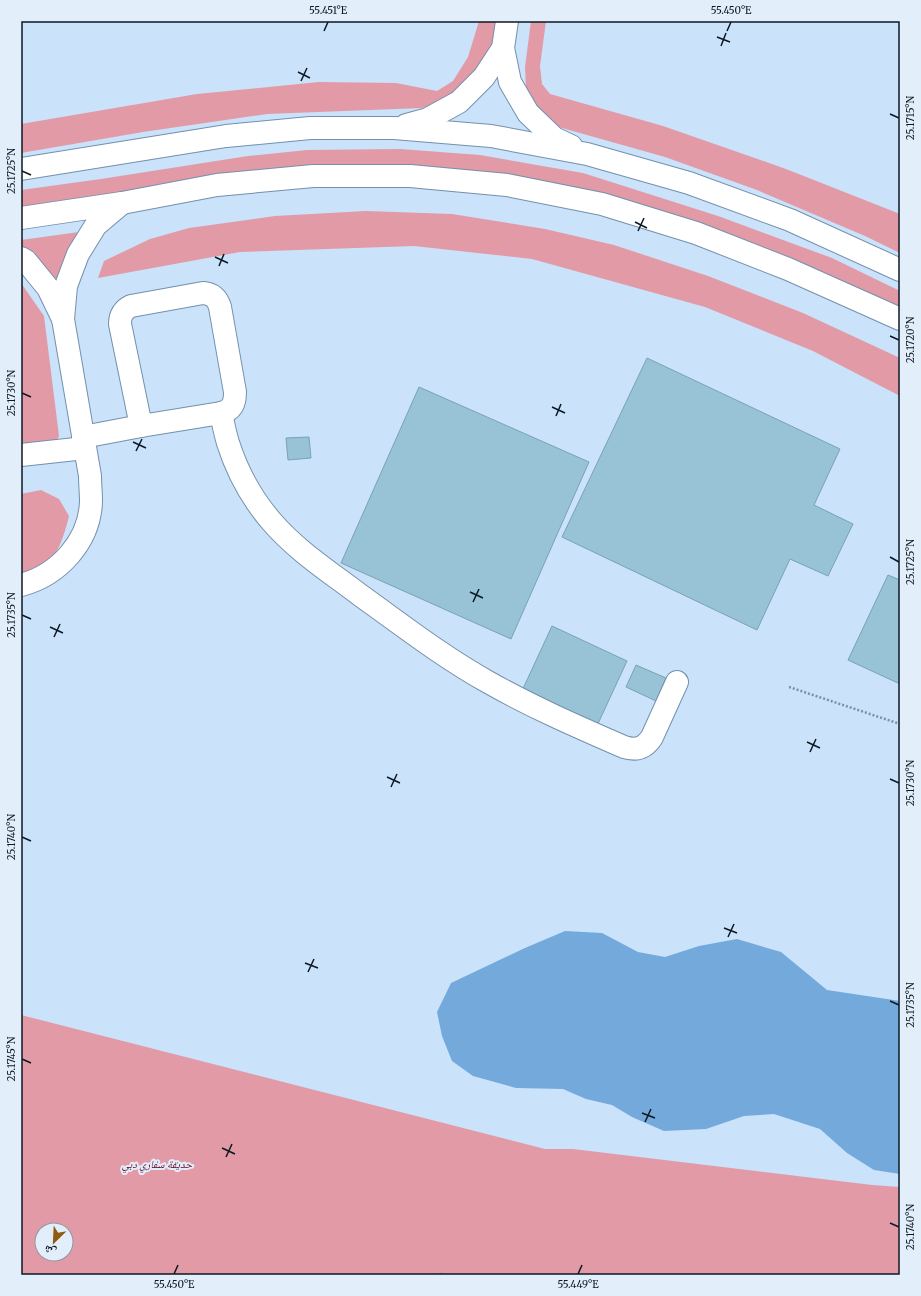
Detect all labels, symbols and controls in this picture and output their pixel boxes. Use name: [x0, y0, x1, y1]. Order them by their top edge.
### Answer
text: 55.451°E: [309, 4, 348, 17]
text: 55.450°E: [711, 4, 752, 17]
text: 25.1715°N: [904, 96, 917, 140]
text: 25.1725°N: [5, 148, 18, 194]
text: 25.1720°N: [904, 316, 917, 363]
text: 25.1730°N: [5, 369, 18, 416]
text: 25.1725°N: [904, 539, 917, 585]
text: 25.1735°N: [5, 592, 18, 638]
text: 25.1730°N: [904, 759, 917, 806]
text: 25.1740°N: [5, 814, 18, 860]
text: 25.1735°N: [904, 982, 917, 1028]
text: 25.1745°N: [5, 1036, 18, 1081]
park label: حديقة سفاري دبي: [122, 1157, 193, 1173]
text: 25.1740°N: [904, 1204, 917, 1250]
north arrow: [34, 1222, 74, 1262]
text: ش: [41, 1241, 59, 1260]
text: 55.450°E: [154, 1278, 195, 1291]
text: 55.449°E: [557, 1278, 599, 1291]

